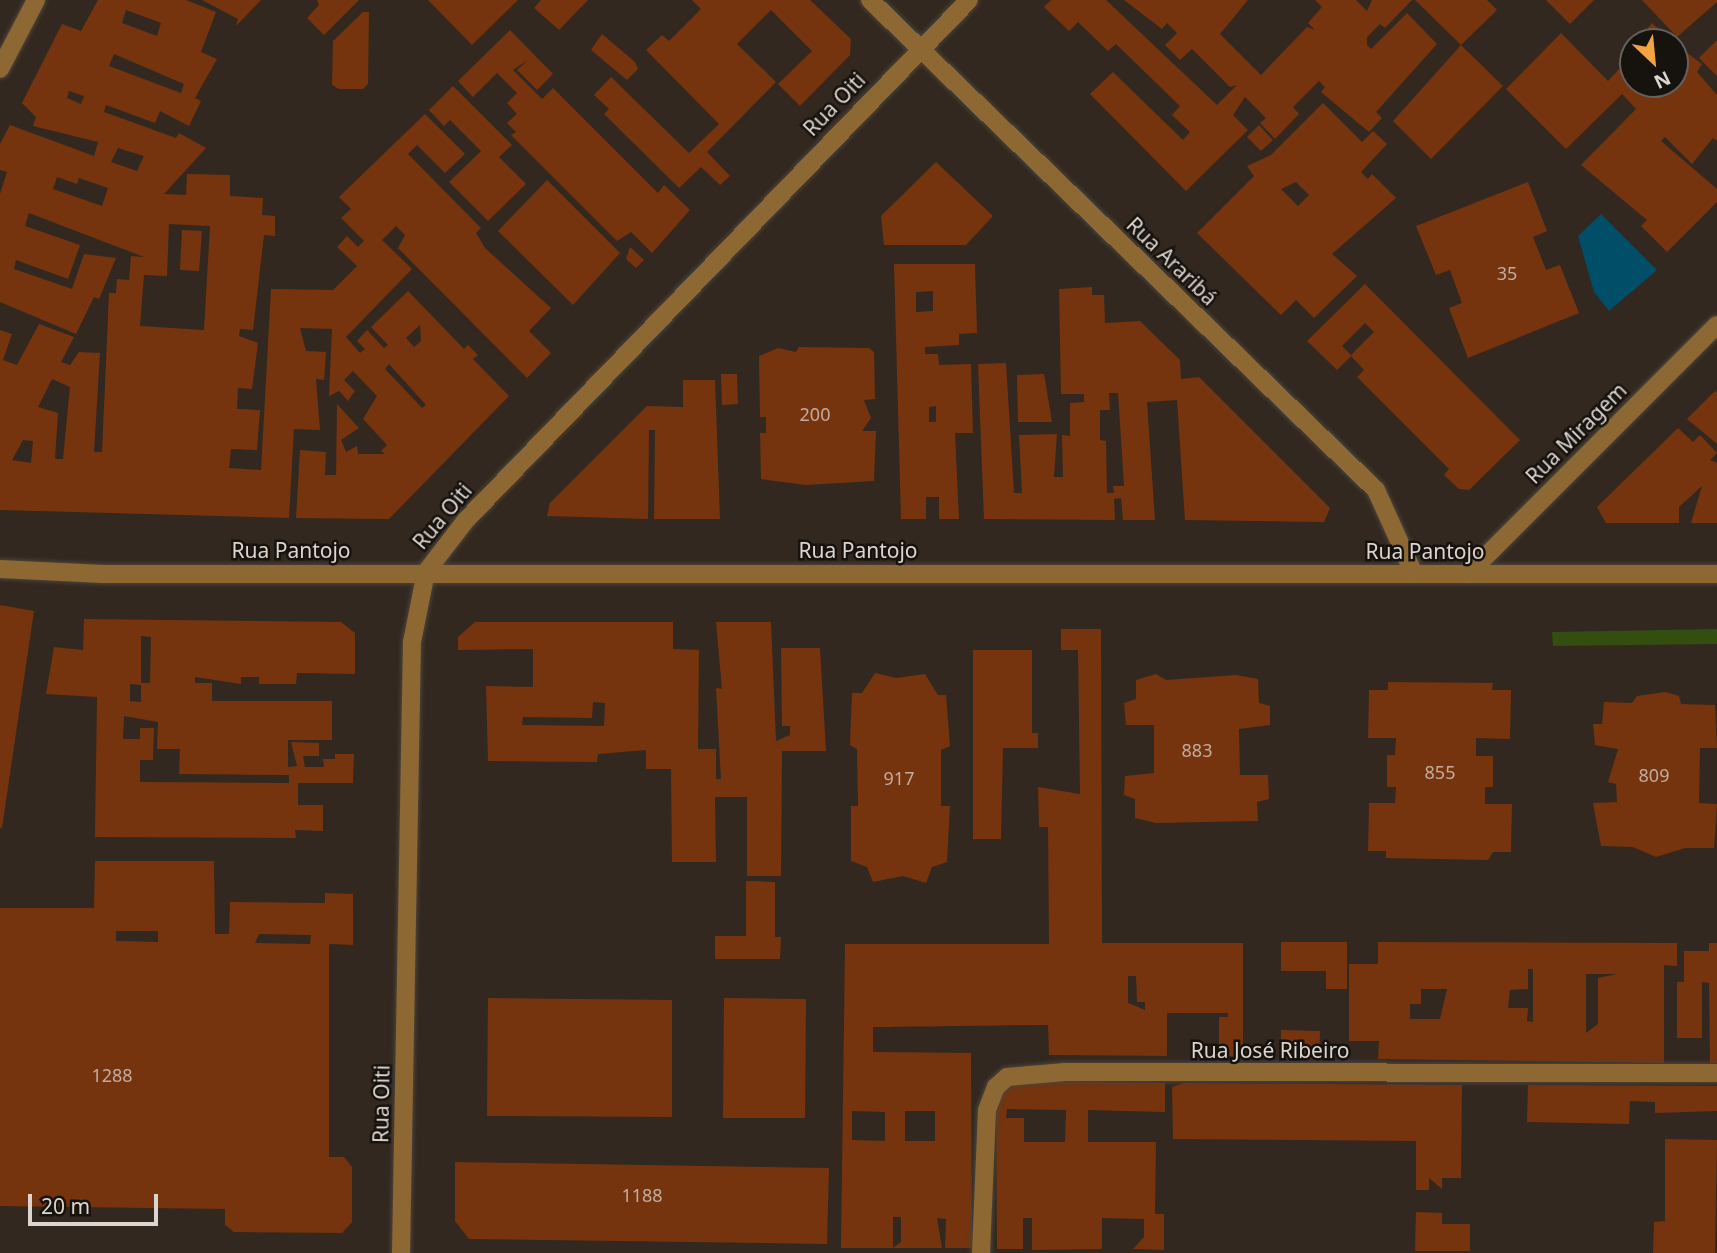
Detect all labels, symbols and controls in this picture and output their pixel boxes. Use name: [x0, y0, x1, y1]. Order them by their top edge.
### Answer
north arrow: [1619, 28, 1689, 98]
text: N: [1650, 65, 1675, 95]
street label: Rua Oiti: [798, 67, 870, 141]
street label: Rua Araribá: [1122, 212, 1222, 310]
house number: 35: [1497, 262, 1517, 284]
street label: Rua Miragem: [1520, 377, 1632, 489]
house number: 200: [800, 403, 830, 425]
street label: Rua Oiti: [407, 478, 477, 554]
street label: Rua Pantojo: [231, 537, 351, 563]
street label: Rua Pantojo: [798, 537, 918, 563]
street label: Rua Pantojo: [1365, 538, 1485, 564]
house number: 883: [1182, 739, 1212, 761]
house number: 855: [1425, 761, 1455, 783]
house number: 809: [1639, 764, 1669, 786]
house number: 917: [884, 767, 914, 789]
street label: Rua José Ribeiro: [1191, 1037, 1349, 1063]
house number: 1288: [91, 1064, 133, 1086]
street label: Rua Oiti: [368, 1065, 394, 1143]
scale bar: [32, 1180, 161, 1224]
house number: 1188: [621, 1184, 663, 1206]
text: 20 m: [41, 1192, 90, 1220]

